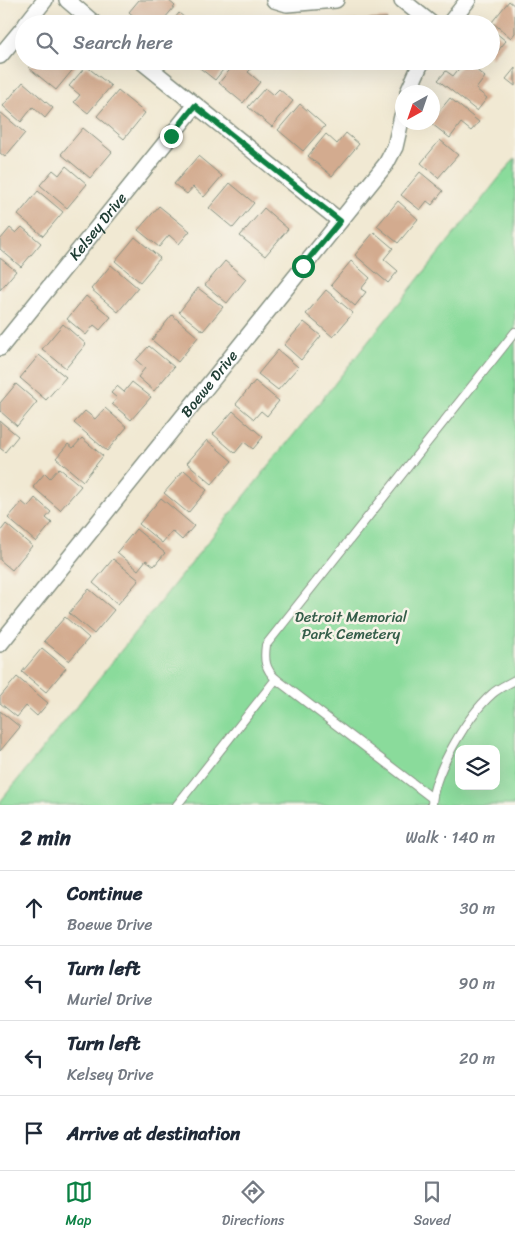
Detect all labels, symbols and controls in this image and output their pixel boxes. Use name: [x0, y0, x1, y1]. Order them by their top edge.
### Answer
search box: [15, 15, 500, 70]
text: Search here: [73, 26, 173, 59]
icon: search: [33, 29, 61, 57]
north arrow: [395, 85, 440, 130]
route end: [160, 125, 183, 148]
street label: Kelsey Drive: [62, 186, 134, 266]
route start: [292, 255, 315, 278]
street label: Boewe Drive: [174, 344, 245, 423]
park label: Detroit Memorial Park Cemetery: [295, 604, 408, 647]
map controls: [455, 745, 500, 790]
button: layers: [455, 745, 500, 790]
text: 2 min: [20, 819, 71, 857]
text: Walk · 140 m: [406, 823, 495, 852]
text: Continue: [67, 877, 143, 910]
icon: ahead: [20, 894, 48, 922]
text: 30 m: [460, 894, 495, 923]
text: Boewe Drive: [67, 910, 153, 939]
text: Turn left: [67, 952, 140, 985]
icon: left: [20, 969, 48, 997]
text: 90 m: [459, 969, 495, 998]
text: Muriel Drive: [67, 985, 152, 1014]
text: Turn left: [67, 1027, 140, 1060]
icon: left: [20, 1044, 48, 1072]
text: 20 m: [459, 1044, 495, 1073]
text: Kelsey Drive: [67, 1060, 154, 1089]
text: Arrive at destination: [67, 1117, 240, 1150]
icon: arrive: [20, 1119, 48, 1147]
tab: Map: [65, 1178, 93, 1233]
tab: Directions: [222, 1178, 284, 1233]
tab: Saved: [414, 1178, 450, 1233]

